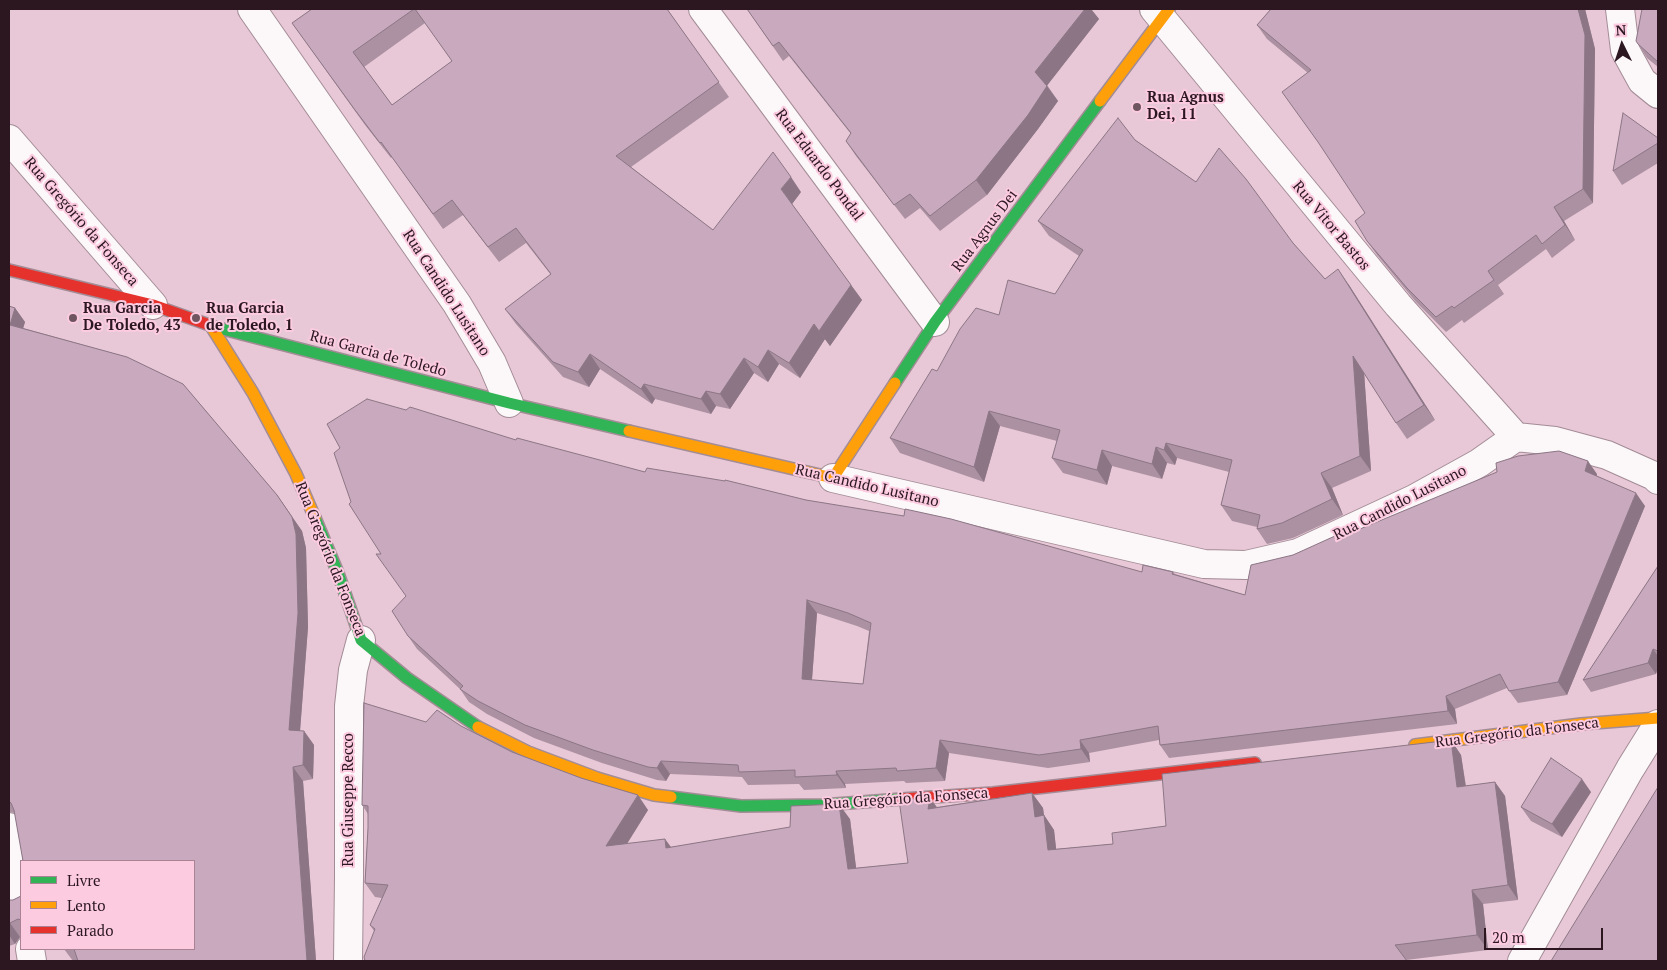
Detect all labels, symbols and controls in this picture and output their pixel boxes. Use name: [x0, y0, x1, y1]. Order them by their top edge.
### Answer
north arrow: [1597, 20, 1647, 70]
text: N: [1615, 20, 1627, 39]
place label: Rua Agnus Dei, 11: [1147, 89, 1224, 124]
marker: Rua Agnus Dei, 11: [1131, 101, 1143, 113]
street label: Rua Eduardo Pondal: [771, 106, 867, 224]
street label: Rua Gregório da Fonseca: [20, 154, 142, 290]
street label: Rua Vitor Bastos: [1288, 178, 1374, 274]
street label: Rua Agnus Dei: [949, 187, 1021, 275]
street label: Rua Candido Lusitano: [398, 227, 494, 359]
place label: Rua Garcia De Toledo, 43: [83, 300, 181, 335]
place label: Rua Garcia de Toledo, 1: [206, 300, 293, 335]
marker: Rua Garcia De Toledo, 43: [67, 312, 79, 324]
marker: Rua Garcia de Toledo, 1: [190, 312, 202, 324]
street label: Rua Garcia de Toledo: [308, 327, 448, 381]
street label: Rua Candido Lusitano: [793, 461, 941, 511]
street label: Rua Candido Lusitano: [1330, 462, 1470, 544]
street label: Rua Gregório da Fonseca: [291, 479, 369, 639]
street label: Rua Gregório da Fonseca: [1434, 714, 1600, 752]
street label: Rua Giuseppe Recco: [340, 733, 358, 867]
street label: Rua Gregório da Fonseca: [823, 784, 989, 814]
legend: [20, 860, 195, 950]
text: Livre: [67, 870, 101, 890]
text: Lento: [67, 895, 106, 915]
scale bar: [1487, 918, 1606, 950]
text: Parado: [67, 920, 113, 940]
text: 20 m: [1492, 927, 1525, 947]

